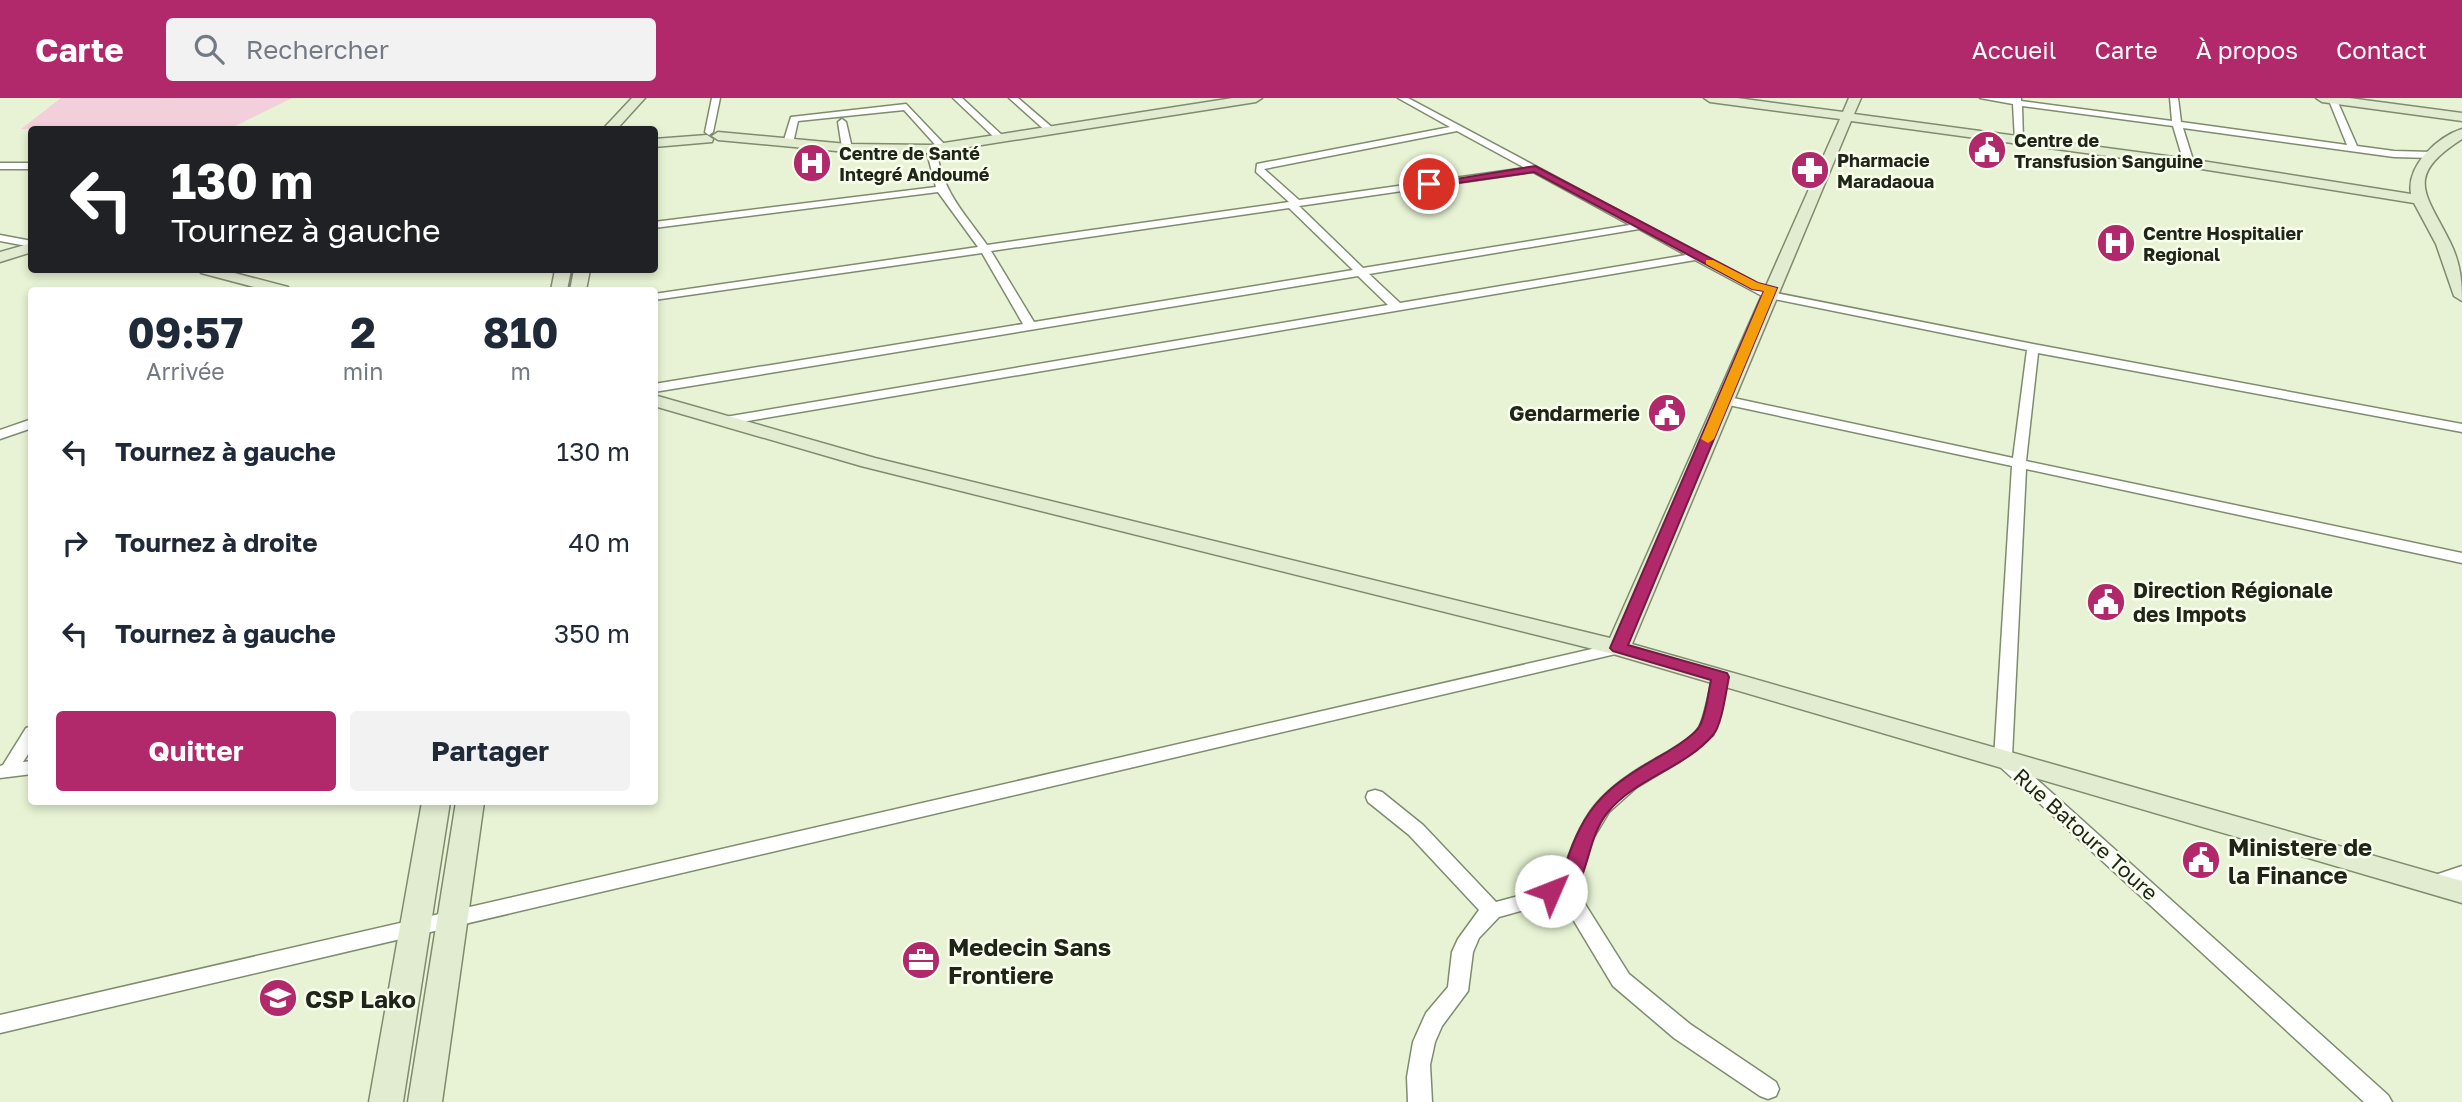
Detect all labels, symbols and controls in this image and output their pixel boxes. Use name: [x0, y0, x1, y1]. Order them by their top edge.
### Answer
search box: [166, 18, 656, 81]
text: Carte: [35, 30, 124, 69]
icon: search: [190, 30, 228, 68]
text: Rechercher: [246, 34, 389, 65]
text: Accueil: [1972, 35, 2056, 64]
text: Carte: [2094, 35, 2158, 64]
text: À propos: [2196, 35, 2298, 64]
text: Contact: [2336, 35, 2427, 64]
public building icon: Centre de Transfusion Sanguine: [1966, 129, 2008, 171]
place label: Centre de Transfusion Sanguine: [2014, 129, 2204, 172]
hospital icon: Centre de Santé Integré Andoumé: [791, 142, 833, 184]
place label: Centre de Santé Integré Andoumé: [839, 142, 990, 185]
pharmacy icon: Pharmacie Maradaoua: [1789, 149, 1831, 191]
place label: Pharmacie Maradaoua: [1837, 149, 1934, 192]
text: 130 m: [171, 151, 313, 210]
icon: left: [56, 154, 147, 245]
pin: [1399, 154, 1459, 214]
icon: arrive: [1410, 165, 1448, 203]
text: Tournez à gauche: [171, 211, 440, 249]
hospital icon: Centre Hospitalier Regional: [2095, 222, 2137, 264]
place label: Centre Hospitalier Regional: [2143, 222, 2303, 265]
text: 09:57: [127, 307, 243, 357]
text: 2: [350, 307, 376, 357]
text: 810: [483, 307, 559, 357]
text: Arrivée: [146, 357, 225, 385]
text: min: [343, 357, 383, 385]
text: m: [510, 357, 531, 385]
public building icon: Gendarmerie: [1646, 392, 1688, 434]
place label: Gendarmerie: [1509, 400, 1640, 426]
icon: left: [56, 433, 94, 471]
text: Tournez à gauche: [115, 436, 336, 467]
text: 130 m: [557, 436, 630, 467]
icon: right: [56, 524, 94, 562]
text: Tournez à droite: [115, 527, 318, 558]
text: 40 m: [569, 527, 630, 558]
place label: Direction Régionale des Impots: [2133, 577, 2333, 627]
public building icon: Direction Régionale des Impots: [2085, 581, 2127, 623]
icon: left: [56, 615, 94, 653]
text: Tournez à gauche: [115, 618, 336, 649]
text: 350 m: [554, 618, 630, 649]
button: Quitter: [56, 711, 336, 791]
button: Partager: [350, 711, 630, 791]
street label: Rue Batoure Toure: [2008, 762, 2164, 906]
place label: Ministere de la Finance: [2228, 832, 2372, 889]
public building icon: Ministere de la Finance: [2180, 839, 2222, 881]
position arrow: [1514, 854, 1588, 928]
place label: Medecin Sans Frontiere: [948, 932, 1111, 989]
office icon: Medecin Sans Frontiere: [900, 939, 942, 981]
school or university icon: CSP Lako: [257, 977, 299, 1019]
place label: CSP Lako: [305, 984, 416, 1013]

